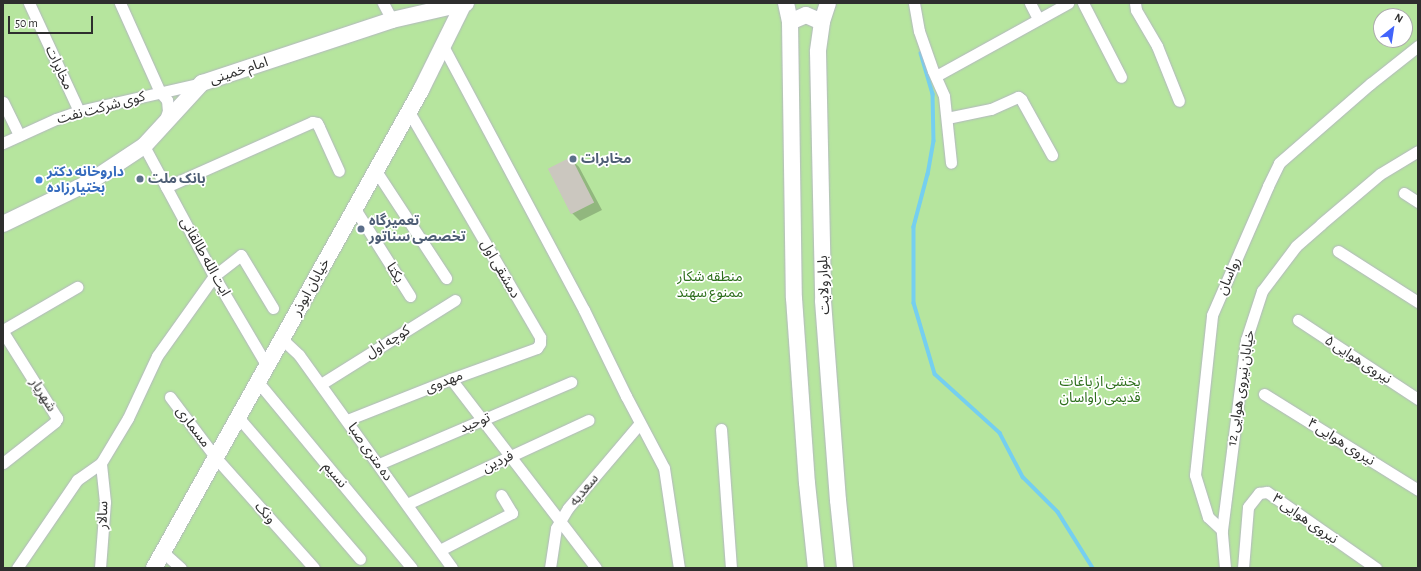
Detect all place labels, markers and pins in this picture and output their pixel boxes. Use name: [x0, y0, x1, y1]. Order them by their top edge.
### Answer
place label: مخابرات: [581, 151, 631, 167]
marker: مخابرات: [568, 154, 578, 164]
place label: داروخانه دکتر بختیارزاده: [47, 164, 124, 196]
place label: بانک ملت: [148, 171, 206, 187]
marker: بانک ملت: [135, 174, 145, 184]
marker: داروخانه دکتر بختیارزاده: [34, 175, 44, 185]
place label: تعمیرگاه تخصصی سناتور: [369, 213, 466, 246]
marker: تعمیرگاه تخصصی سناتور: [356, 224, 366, 234]

